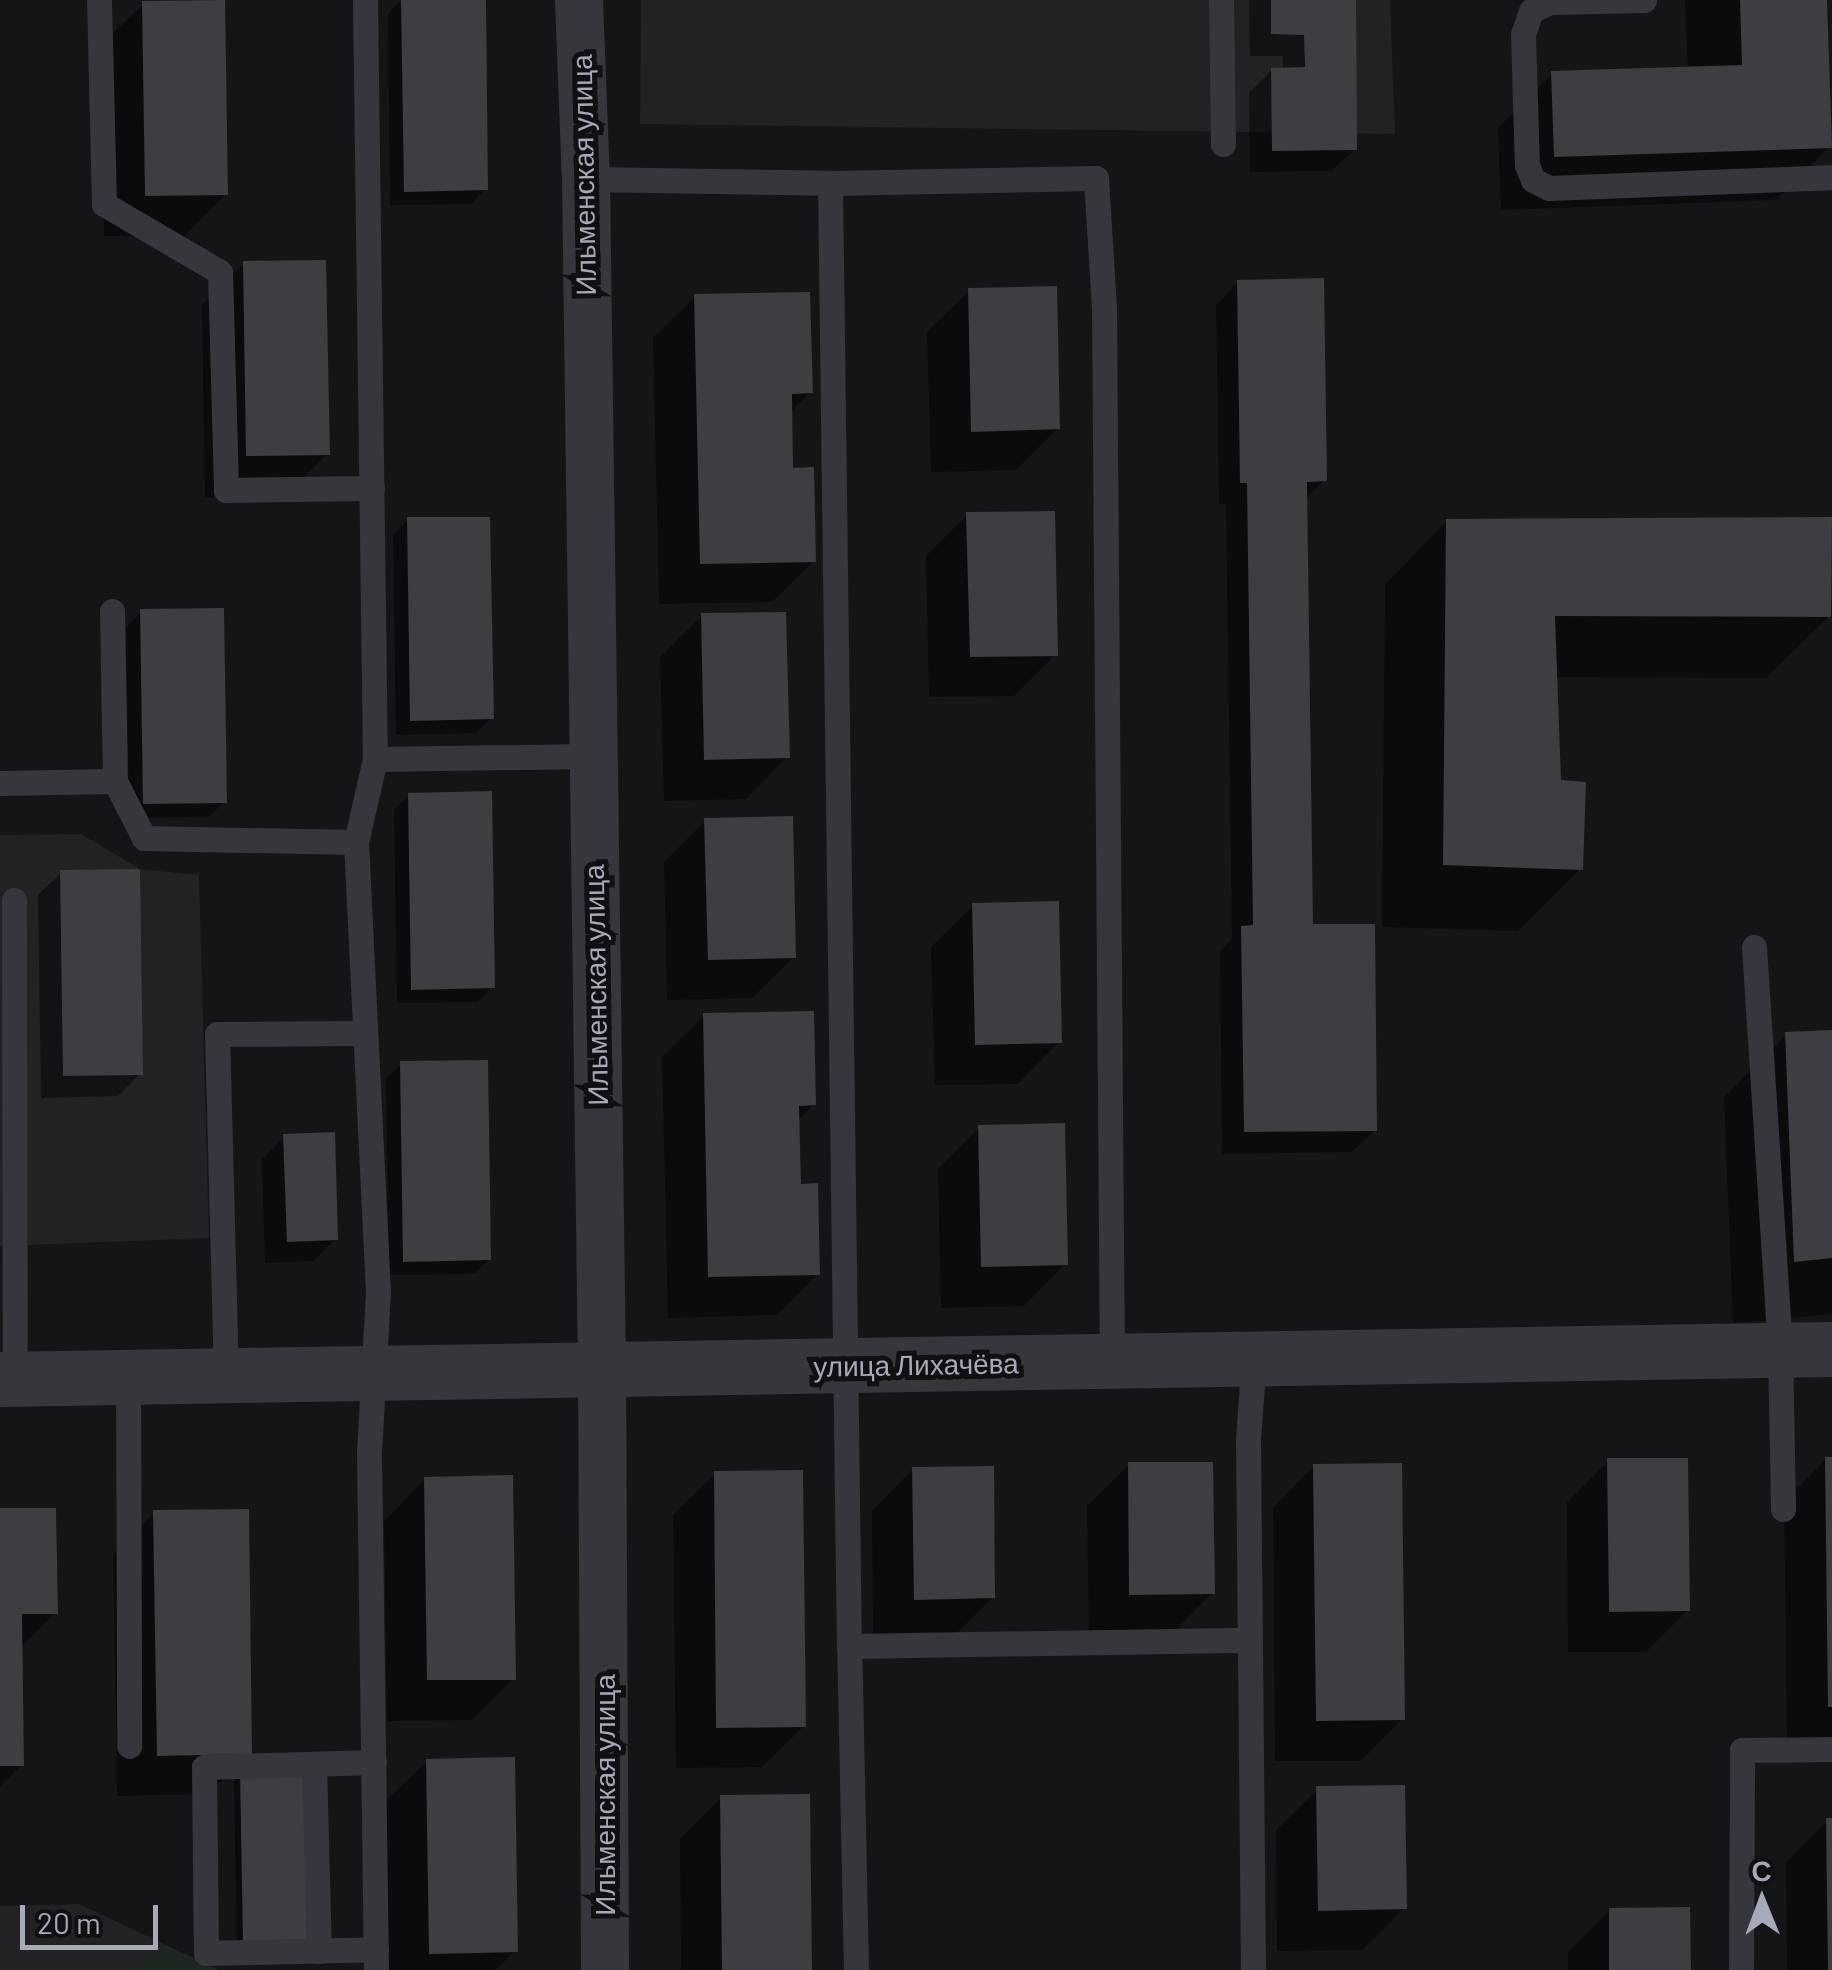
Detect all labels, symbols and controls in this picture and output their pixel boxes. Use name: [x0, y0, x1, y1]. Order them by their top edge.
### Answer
street label: Ильменская улица: [564, 54, 602, 296]
street label: Ильменская улица: [576, 864, 614, 1106]
street label: улица Лихачёва: [813, 1345, 1019, 1383]
street label: Ильменская улица: [587, 1674, 621, 1916]
north arrow: [1712, 1850, 1812, 1950]
text: С: [1751, 1853, 1772, 1887]
scale bar: [25, 1885, 162, 1947]
text: 20 m: [37, 1904, 101, 1940]

